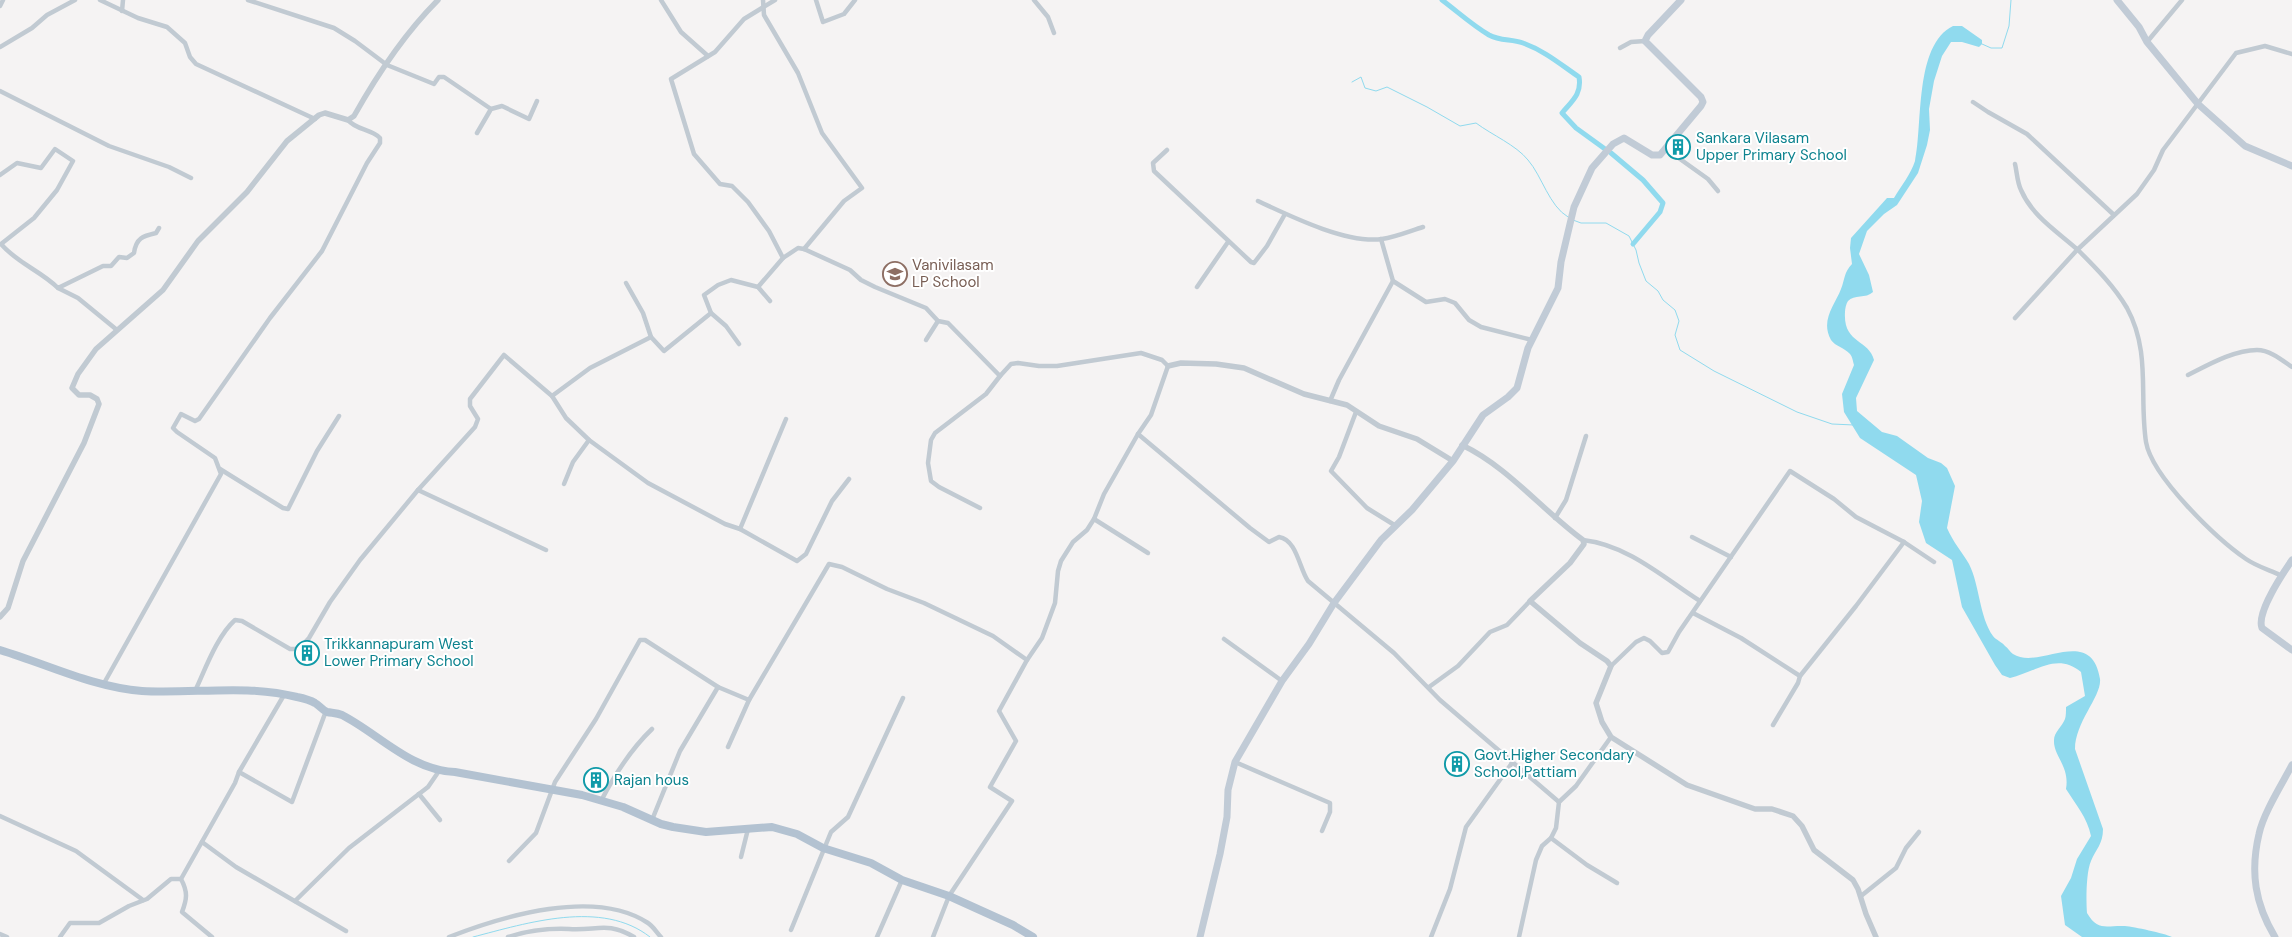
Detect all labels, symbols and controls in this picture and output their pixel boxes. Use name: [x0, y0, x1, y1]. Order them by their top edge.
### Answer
place label: Sankara Vilasam Upper Primary School: [1696, 128, 1847, 165]
building icon: Sankara Vilasam Upper Primary School: [1665, 134, 1691, 160]
place label: Vanivilasam LP School: [912, 255, 994, 292]
school or university icon: Vanivilasam LP School: [882, 261, 908, 287]
place label: Trikkannapuram West Lower Primary School: [324, 634, 474, 671]
building icon: Trikkannapuram West Lower Primary School: [294, 640, 320, 666]
place label: Govt.Higher Secondary School,Pattiam: [1474, 745, 1635, 782]
building icon: Govt.Higher Secondary School,Pattiam: [1444, 751, 1470, 777]
building icon: Rajan hous: [583, 767, 609, 793]
place label: Rajan hous: [614, 770, 689, 790]

